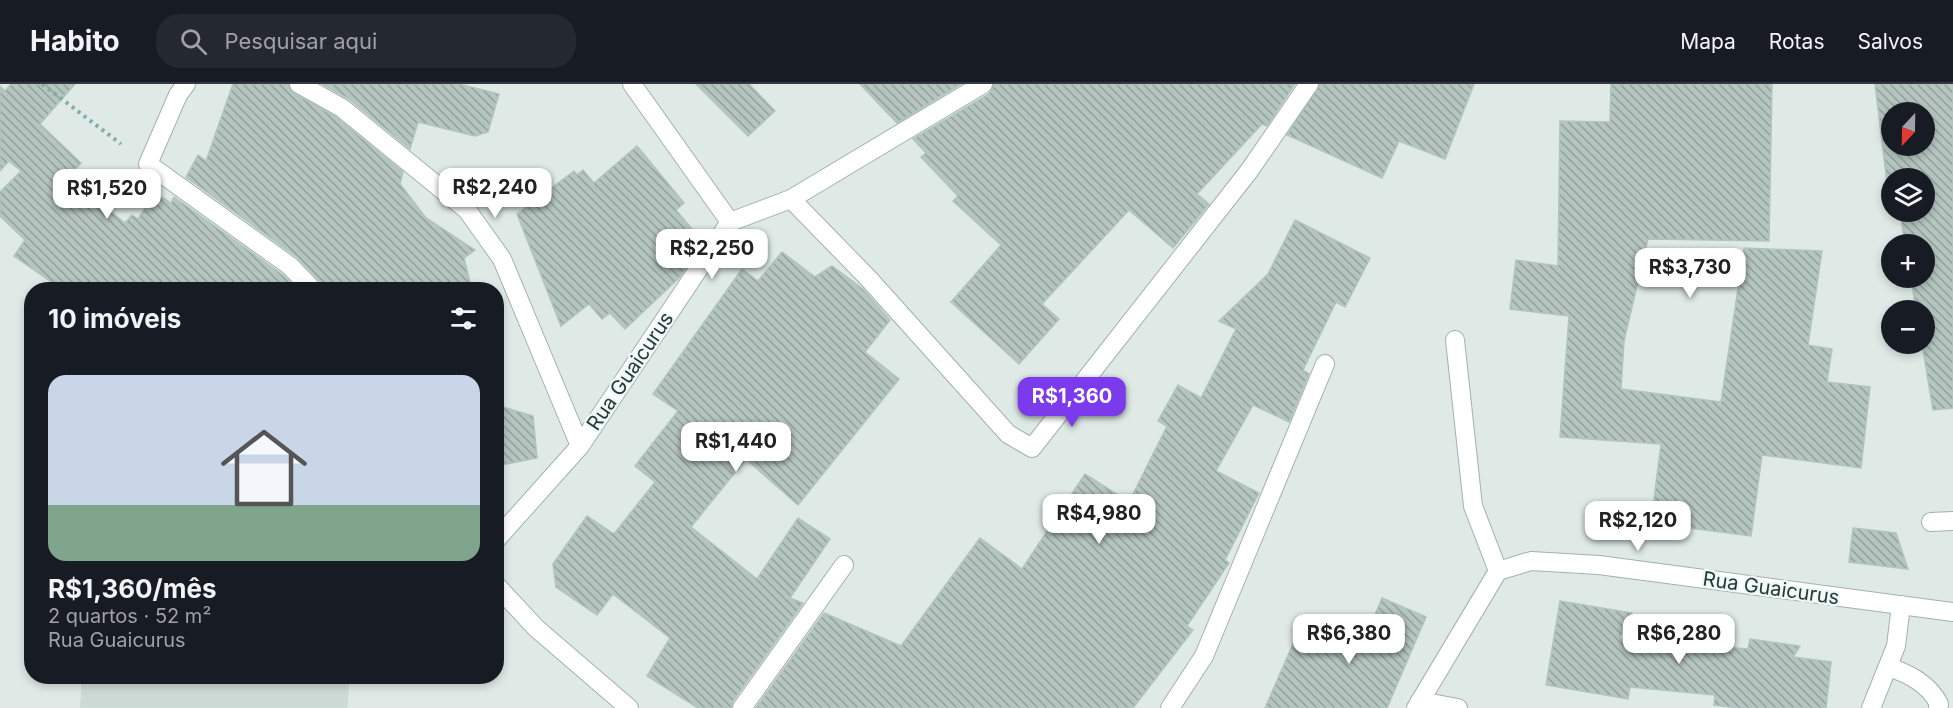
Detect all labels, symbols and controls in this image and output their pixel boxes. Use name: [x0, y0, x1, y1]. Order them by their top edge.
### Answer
search box: [156, 14, 576, 68]
text: Habito: [30, 24, 120, 58]
icon: search: [177, 25, 210, 58]
text: Pesquisar aqui: [225, 28, 377, 54]
text: Mapa: [1680, 29, 1736, 54]
text: Rotas: [1769, 29, 1824, 54]
text: Salvos: [1857, 29, 1923, 54]
north arrow: [1881, 102, 1935, 156]
map controls: [1881, 102, 1935, 354]
pin: R$2,240: [440, 168, 550, 219]
button: layers: [1881, 168, 1935, 222]
pin: R$1,520: [52, 169, 162, 220]
text: R$2,240: [453, 175, 537, 199]
text: R$1,520: [67, 176, 147, 200]
pin: R$2,250: [657, 229, 767, 280]
button: +: [1881, 234, 1935, 288]
text: R$2,250: [670, 236, 754, 260]
pin: R$3,730: [1635, 248, 1745, 299]
text: R$3,730: [1649, 255, 1731, 279]
button: −: [1881, 300, 1935, 354]
icon: filters: [447, 302, 480, 335]
text: 10 imóveis: [48, 303, 181, 334]
street label: Rua Guaicurus: [582, 307, 678, 435]
pin: R$1,360: [1017, 377, 1127, 428]
text: R$1,360: [1032, 384, 1112, 408]
icon: home: [210, 414, 318, 522]
pin: R$1,440: [681, 422, 791, 473]
text: R$1,440: [695, 429, 777, 453]
pin: R$4,980: [1044, 494, 1154, 545]
text: R$4,980: [1057, 501, 1142, 525]
pin: R$2,120: [1583, 501, 1693, 552]
text: R$2,120: [1599, 508, 1677, 532]
street label: Rua Guaicurus: [1701, 567, 1841, 609]
text: R$1,360/mês: [48, 573, 216, 604]
text: 2 quartos · 52 m²: [48, 604, 211, 628]
pin: R$6,380: [1294, 614, 1404, 665]
pin: R$6,280: [1624, 614, 1734, 665]
text: R$6,380: [1307, 621, 1391, 645]
text: R$6,280: [1637, 621, 1721, 645]
text: Rua Guaicurus: [48, 628, 186, 652]

